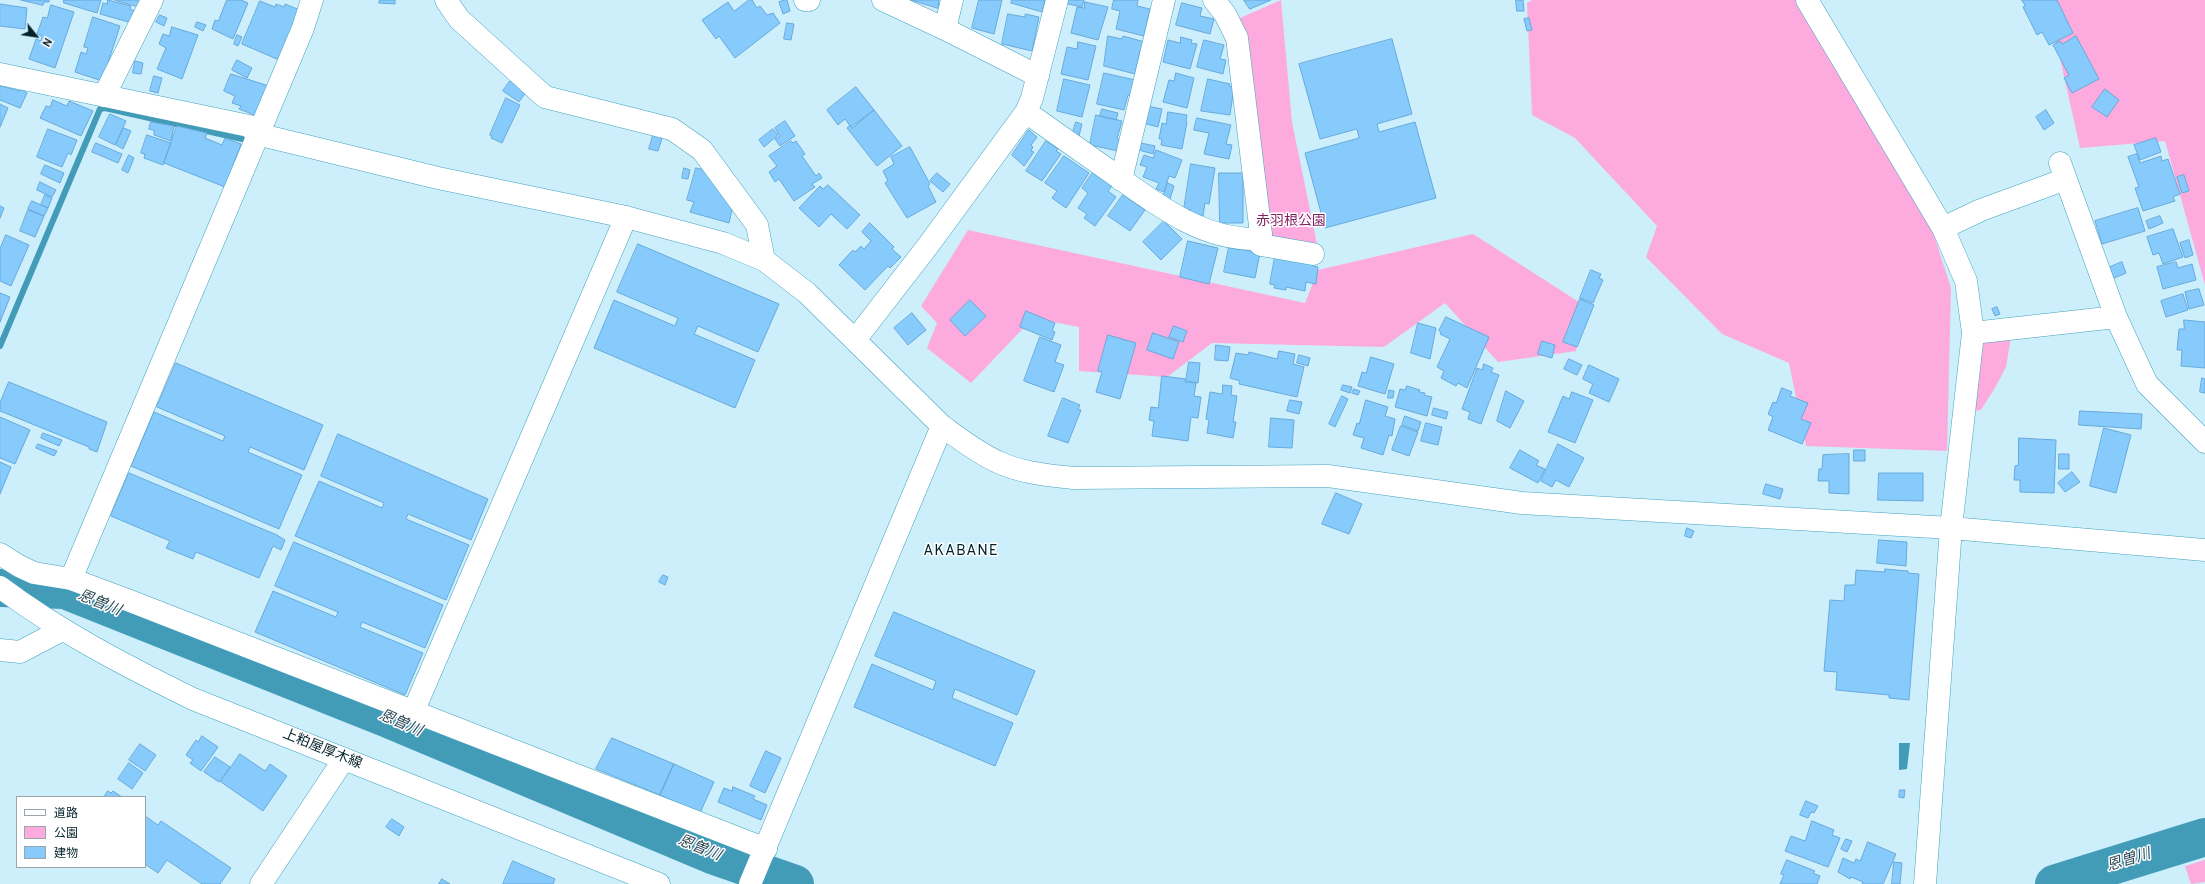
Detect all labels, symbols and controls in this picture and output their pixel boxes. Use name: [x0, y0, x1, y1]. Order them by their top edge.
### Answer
north arrow: [16, 16, 56, 56]
text: N: [38, 35, 54, 49]
park label: 赤羽根公園: [1256, 214, 1326, 230]
district label: AKABANE: [923, 543, 999, 561]
water label: 恩曽川: [75, 587, 123, 621]
water label: 恩曽川: [376, 707, 424, 741]
street label: 上粕屋厚木線: [280, 726, 364, 774]
legend: [16, 796, 146, 868]
text: 道路: [54, 806, 78, 822]
text: 公園: [54, 826, 78, 842]
water label: 恩曽川: [675, 832, 723, 866]
text: 建物: [54, 846, 78, 862]
water label: 恩曽川: [2105, 846, 2153, 876]

